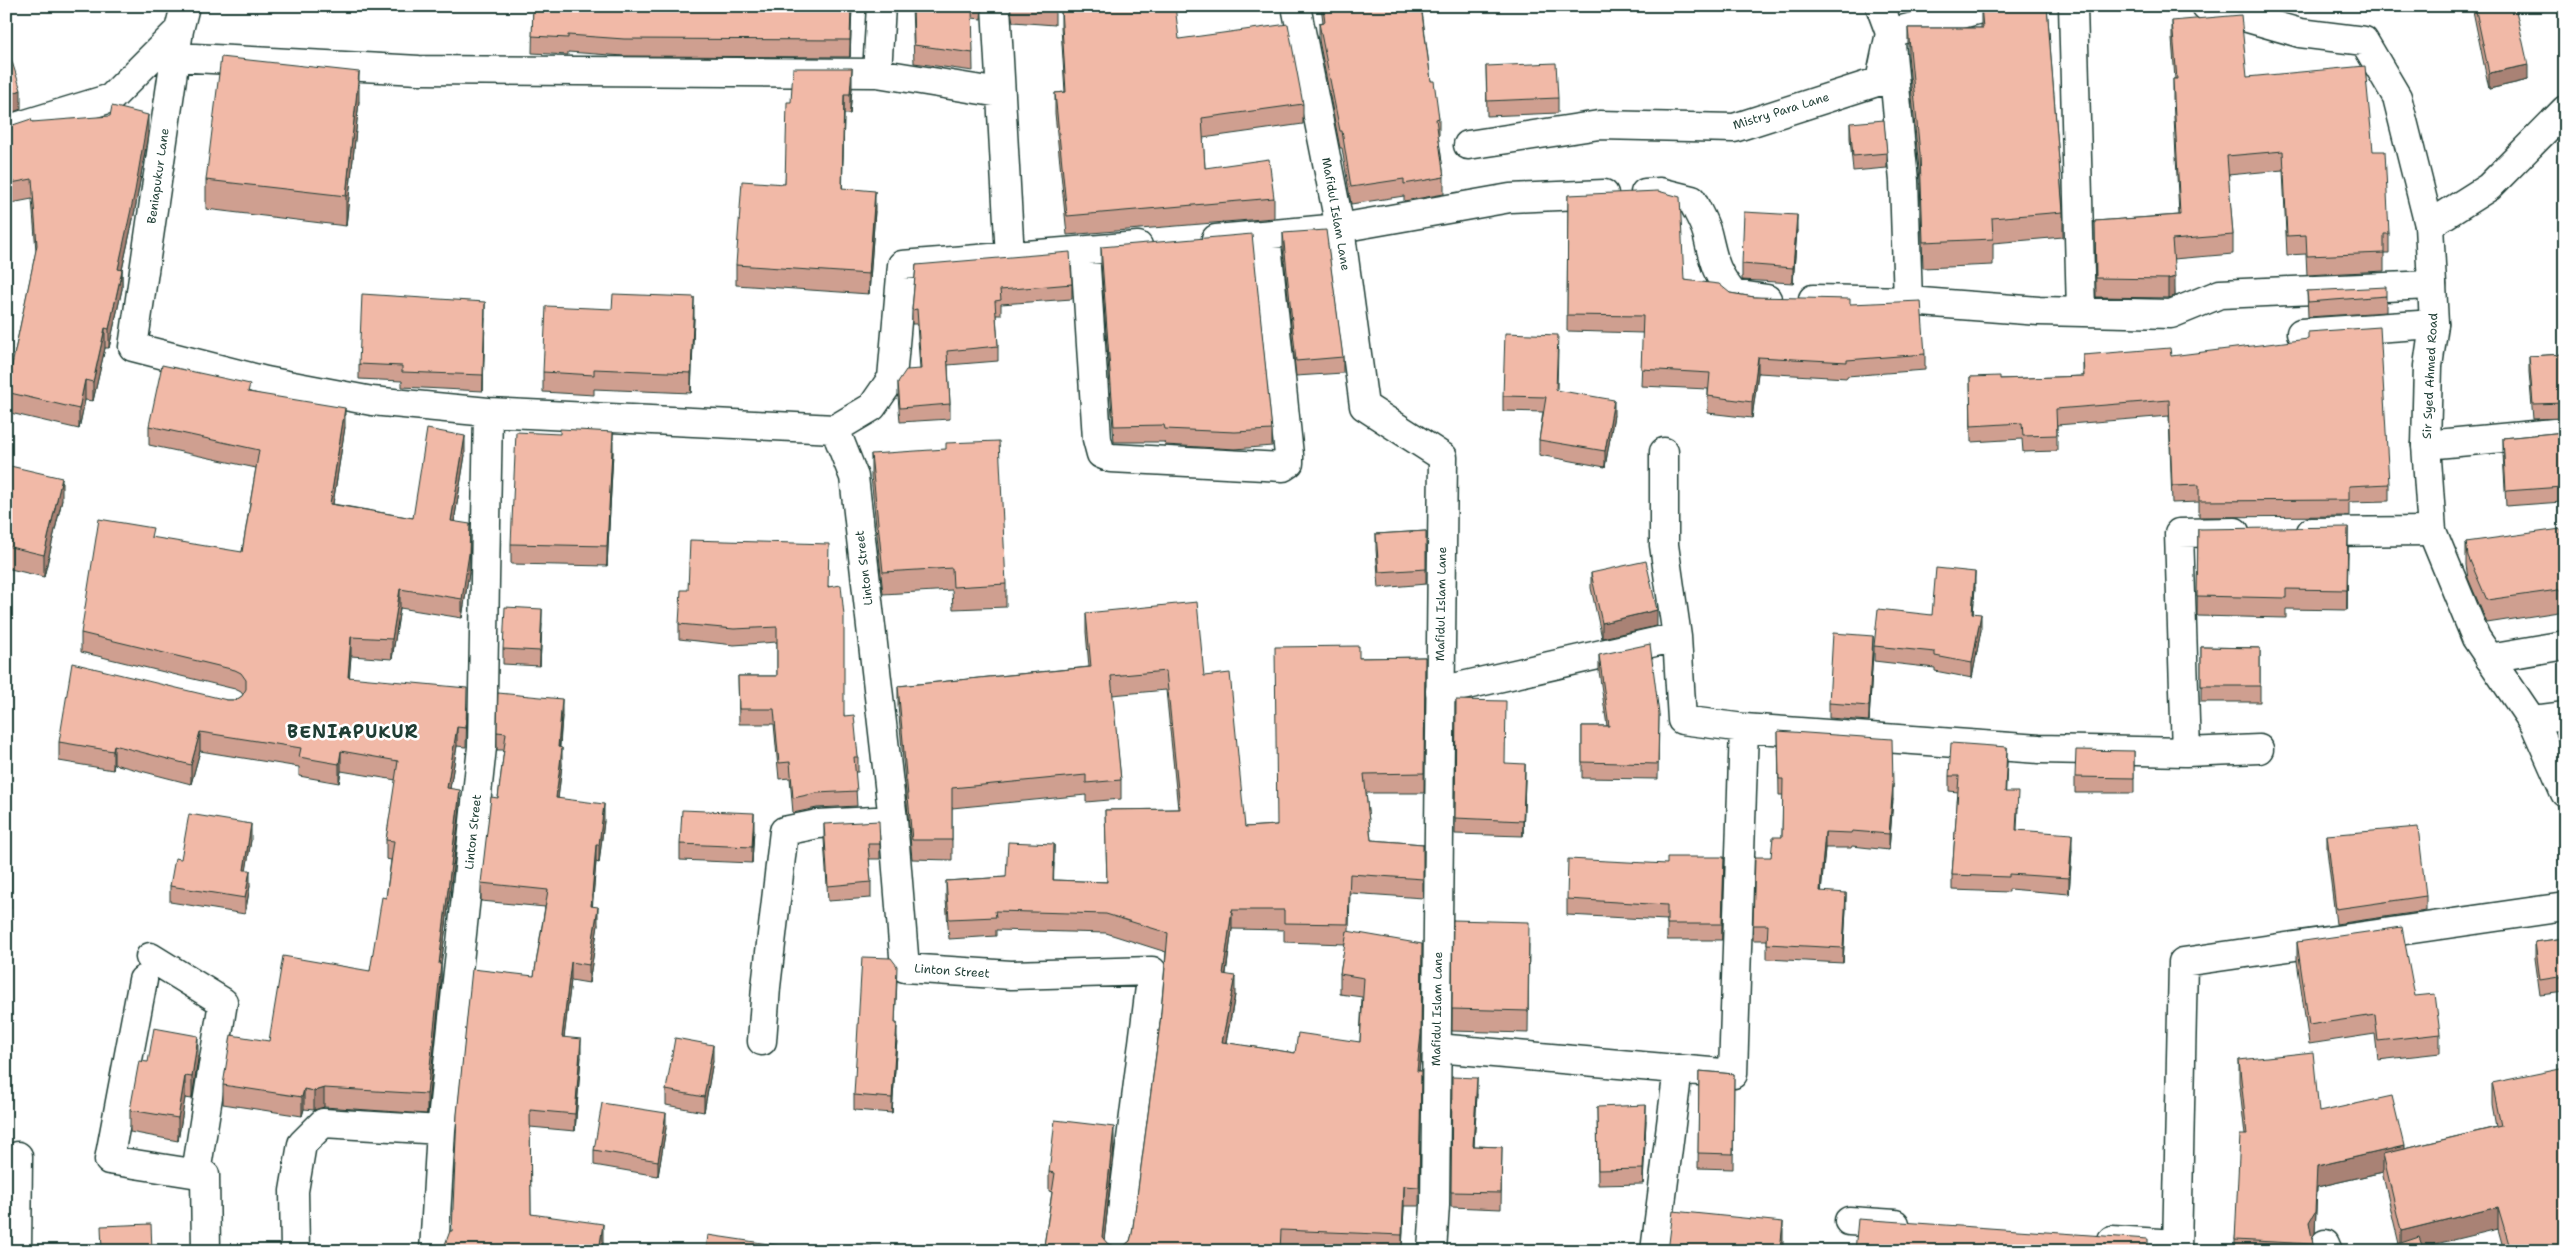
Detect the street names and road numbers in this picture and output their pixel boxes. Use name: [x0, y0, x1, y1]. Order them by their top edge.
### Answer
street label: Mistry Para Lane: [1731, 89, 1831, 133]
street label: Beniapukur Lane: [143, 127, 173, 225]
street label: Mafidul Islam Lane: [1318, 156, 1354, 272]
street label: Sir Syed Ahmed Road: [2419, 312, 2441, 439]
street label: Linton Street: [851, 530, 877, 606]
street label: Mafidul Islam Lane: [1432, 546, 1450, 661]
street label: Linton Street: [461, 794, 485, 870]
street label: Mafidul Islam Lane: [1428, 951, 1446, 1066]
street label: Linton Street: [914, 960, 990, 982]

